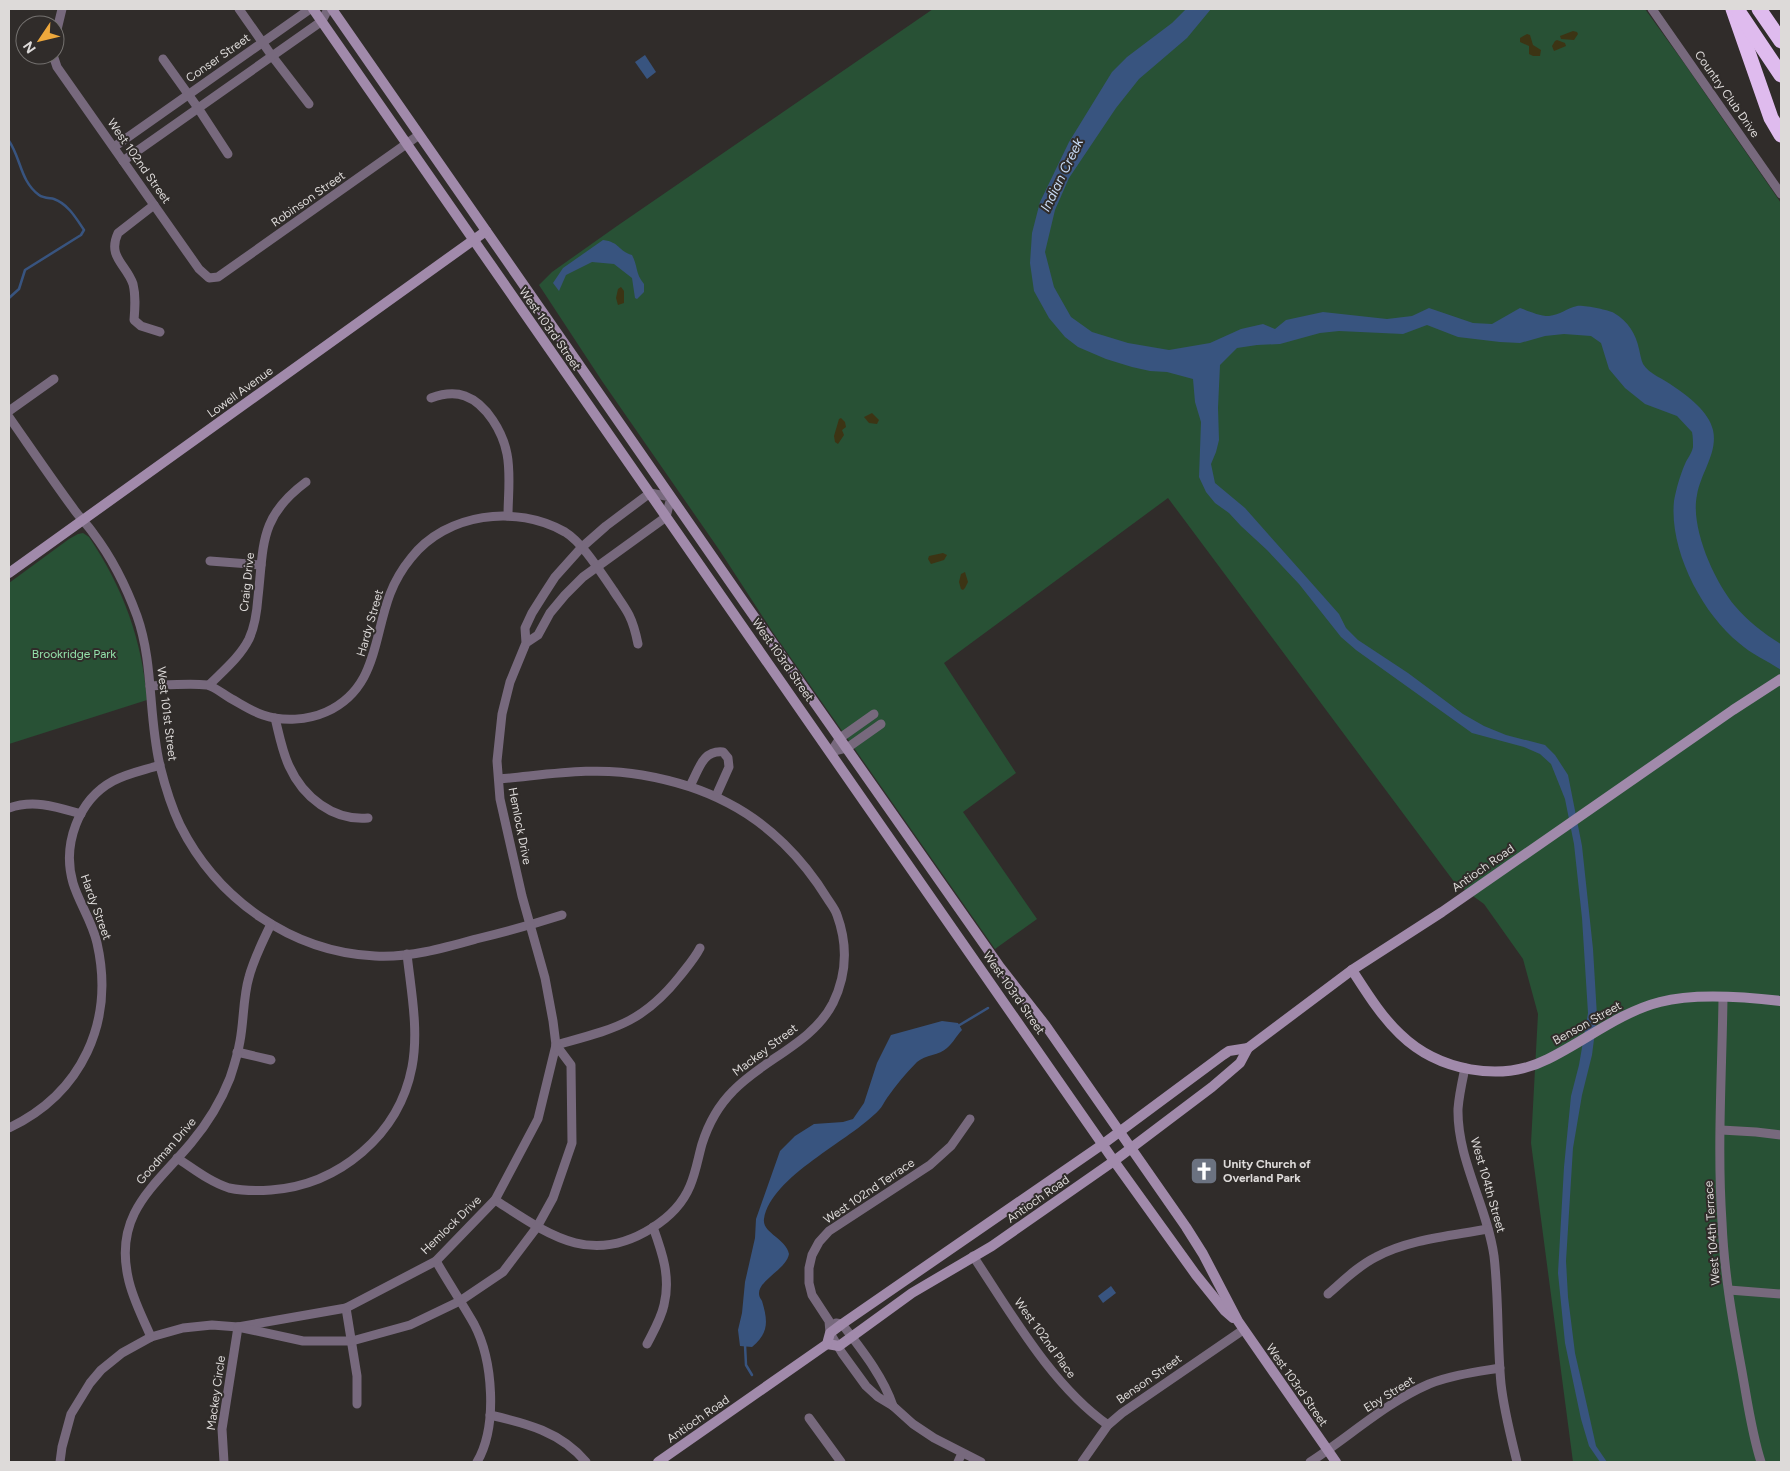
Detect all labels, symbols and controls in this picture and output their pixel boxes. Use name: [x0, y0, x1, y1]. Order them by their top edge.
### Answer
north arrow: [15, 15, 65, 65]
street label: Conser Street: [183, 30, 253, 85]
text: N: [20, 38, 40, 56]
street label: Country Club Drive: [1692, 48, 1762, 140]
street label: West 102nd Street: [104, 116, 174, 206]
water label: Indian Creek: [1037, 134, 1088, 214]
street label: Robinson Street: [268, 168, 348, 230]
street label: West 103rd Street: [516, 285, 584, 373]
street label: Lowell Avenue: [204, 363, 276, 420]
street label: Craig Drive: [237, 551, 257, 612]
street label: Hardy Street: [354, 587, 386, 658]
street label: West 103rd Street: [749, 616, 817, 704]
park label: Brookridge Park: [32, 647, 116, 661]
street label: West 101st Street: [154, 666, 180, 762]
street label: Hemlock Drive: [506, 786, 534, 866]
street label: Antioch Road: [1449, 841, 1517, 895]
street label: Hardy Street: [78, 872, 115, 942]
street label: West 103rd Street: [980, 949, 1048, 1037]
street label: Benson Street: [1550, 998, 1624, 1048]
street label: Mackey Street: [730, 1021, 801, 1079]
street label: Goodman Drive: [133, 1114, 199, 1187]
street label: West 104th Street: [1468, 1136, 1508, 1235]
street label: West 102nd Terrace: [821, 1155, 917, 1227]
church icon: Unity Church of Overland Park: [1189, 1156, 1219, 1186]
place label: Unity Church of Overland Park: [1223, 1157, 1311, 1185]
street label: Antioch Road: [1004, 1172, 1072, 1226]
street label: West 104th Terrace: [1701, 1180, 1723, 1286]
street label: Hemlock Drive: [418, 1192, 484, 1257]
street label: West 102nd Place: [1011, 1295, 1079, 1381]
street label: West 103rd Street: [1263, 1341, 1331, 1429]
street label: Benson Street: [1114, 1351, 1185, 1407]
street label: Mackey Circle: [204, 1354, 228, 1431]
street label: Eby Street: [1361, 1373, 1417, 1415]
street label: Antioch Road: [664, 1392, 732, 1446]

